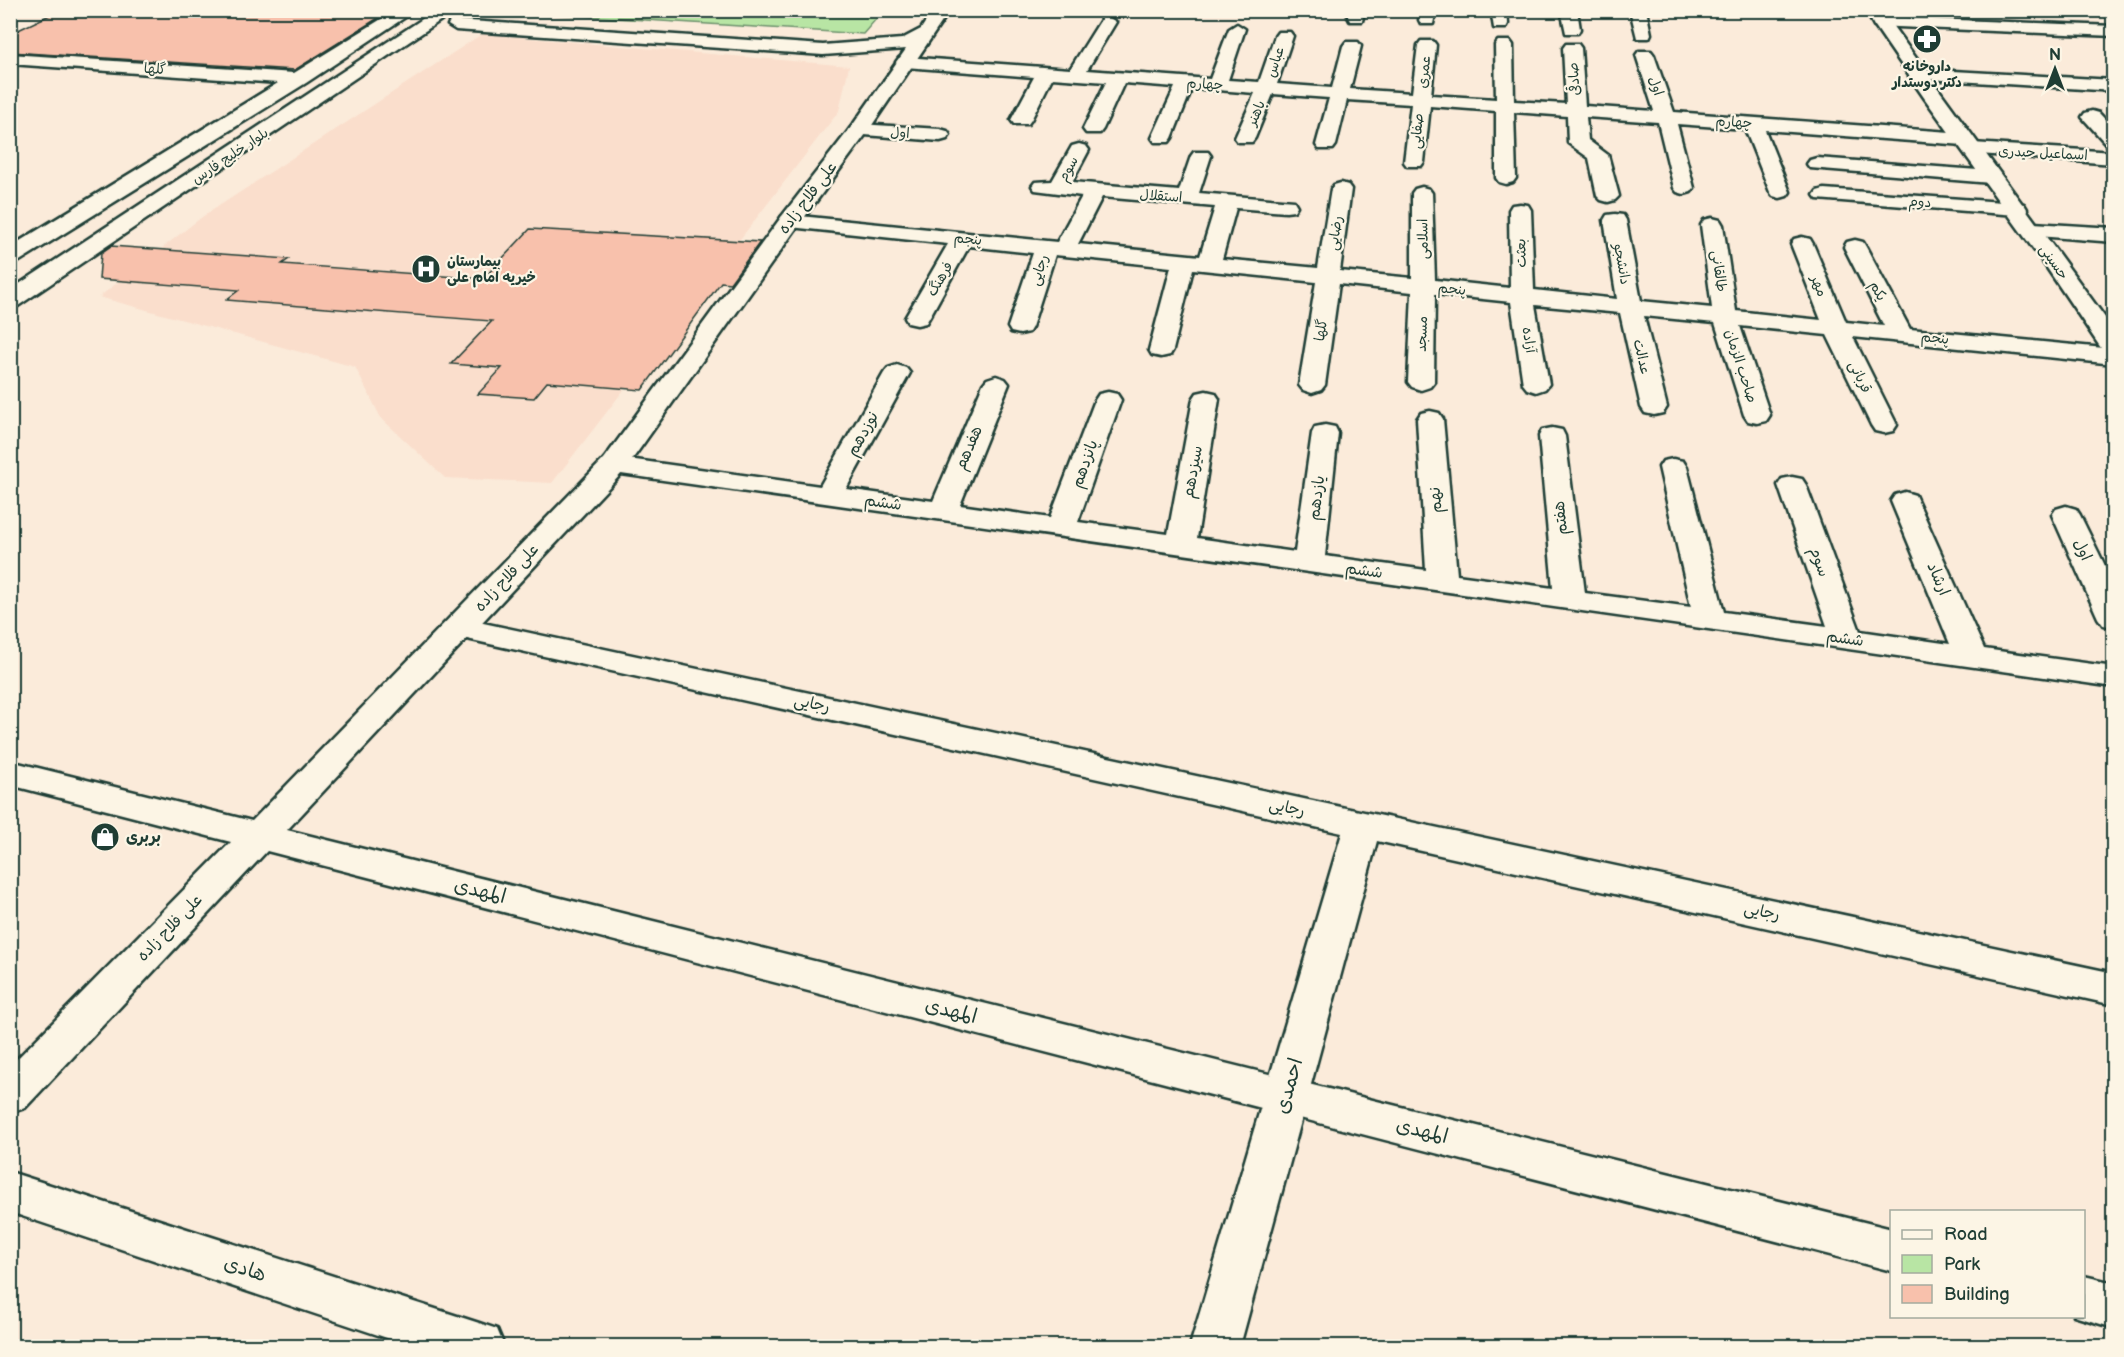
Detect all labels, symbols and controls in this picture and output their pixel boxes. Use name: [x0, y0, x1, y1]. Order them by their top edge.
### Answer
pharmacy icon: داروخانه دکتر دوستدار: [1911, 23, 1943, 55]
north arrow: [2025, 39, 2085, 99]
street label: عباس: [1262, 44, 1288, 80]
text: N: [2049, 46, 2061, 65]
street label: عمری: [1414, 55, 1434, 89]
place label: داروخانه دکتر دوستدار: [1890, 58, 1962, 91]
street label: گلها: [143, 60, 167, 78]
street label: صادقی: [1564, 62, 1584, 96]
street label: چهارم: [1186, 74, 1224, 96]
street label: اول: [1645, 74, 1667, 98]
street label: باهنر: [1243, 98, 1269, 129]
street label: صفایی: [1407, 112, 1427, 150]
street label: چهارم: [1715, 112, 1753, 134]
street label: بلوار خلیج فارس: [188, 124, 272, 189]
street label: اول: [890, 124, 910, 142]
street label: اسماعیل حیدری: [1998, 142, 2088, 164]
street label: سوم: [1054, 153, 1084, 186]
street label: علی فلاح زاده: [775, 158, 841, 238]
street label: استقلال: [1139, 186, 1183, 206]
street label: دوم: [1908, 193, 1932, 213]
street label: رضایی: [1324, 215, 1346, 251]
street label: اسلامی: [1414, 218, 1432, 260]
street label: پنجم: [953, 229, 983, 251]
street label: بعثت: [1512, 238, 1530, 268]
street label: دانشجو: [1610, 241, 1634, 286]
street label: حسینی: [2036, 241, 2072, 283]
street label: طالقانی: [1708, 249, 1730, 293]
street label: رجایی: [1026, 252, 1052, 288]
hospital icon: بیمارستان خیریه امام علی: [410, 253, 442, 285]
place label: بیمارستان خیریه امام علی: [447, 253, 536, 288]
street label: فرهنگ: [923, 259, 957, 299]
street label: مهر: [1807, 272, 1831, 299]
street label: یکم: [1864, 278, 1890, 305]
street label: پنجم: [1437, 279, 1467, 301]
street label: مسجد: [1413, 316, 1431, 352]
street label: گلها: [1311, 318, 1331, 342]
street label: آزاده: [1519, 326, 1540, 355]
street label: صاحب الزمان: [1721, 327, 1761, 405]
street label: پنجم: [1920, 328, 1950, 350]
street label: عدالت: [1630, 338, 1654, 376]
street label: قربانی: [1845, 358, 1875, 396]
street label: نوزدهم: [843, 408, 885, 461]
street label: هفدهم: [951, 423, 989, 474]
street label: پانزدهم: [1068, 437, 1104, 491]
street label: سیزدهم: [1179, 444, 1209, 500]
street label: یازدهم: [1305, 474, 1331, 522]
street label: نهم: [1426, 486, 1448, 514]
street label: ششم: [863, 491, 903, 517]
street label: هفتم: [1550, 500, 1574, 536]
street label: اول: [2069, 536, 2095, 564]
street label: علی فلاح زاده: [471, 540, 543, 616]
street label: سوم: [1803, 544, 1833, 580]
street label: ششم: [1344, 559, 1384, 585]
street label: ارشاد: [1923, 559, 1953, 599]
street label: ششم: [1825, 627, 1865, 653]
street label: رجایی: [792, 691, 832, 717]
street label: رجایی: [1267, 795, 1307, 821]
shop icon: بربری: [89, 821, 121, 853]
place label: بربری: [126, 828, 161, 847]
street label: المهدی: [451, 873, 509, 909]
street label: علی فلاح زاده: [133, 891, 207, 965]
street label: رجایی: [1742, 899, 1782, 925]
street label: المهدی: [922, 993, 980, 1029]
street label: احمدی: [1270, 1055, 1308, 1117]
street label: المهدی: [1393, 1113, 1451, 1149]
legend: [1890, 1210, 2085, 1318]
text: Road: [1944, 1224, 1988, 1245]
street label: هادی: [221, 1251, 269, 1287]
text: Park: [1944, 1254, 1980, 1275]
text: Building: [1944, 1284, 2010, 1305]

